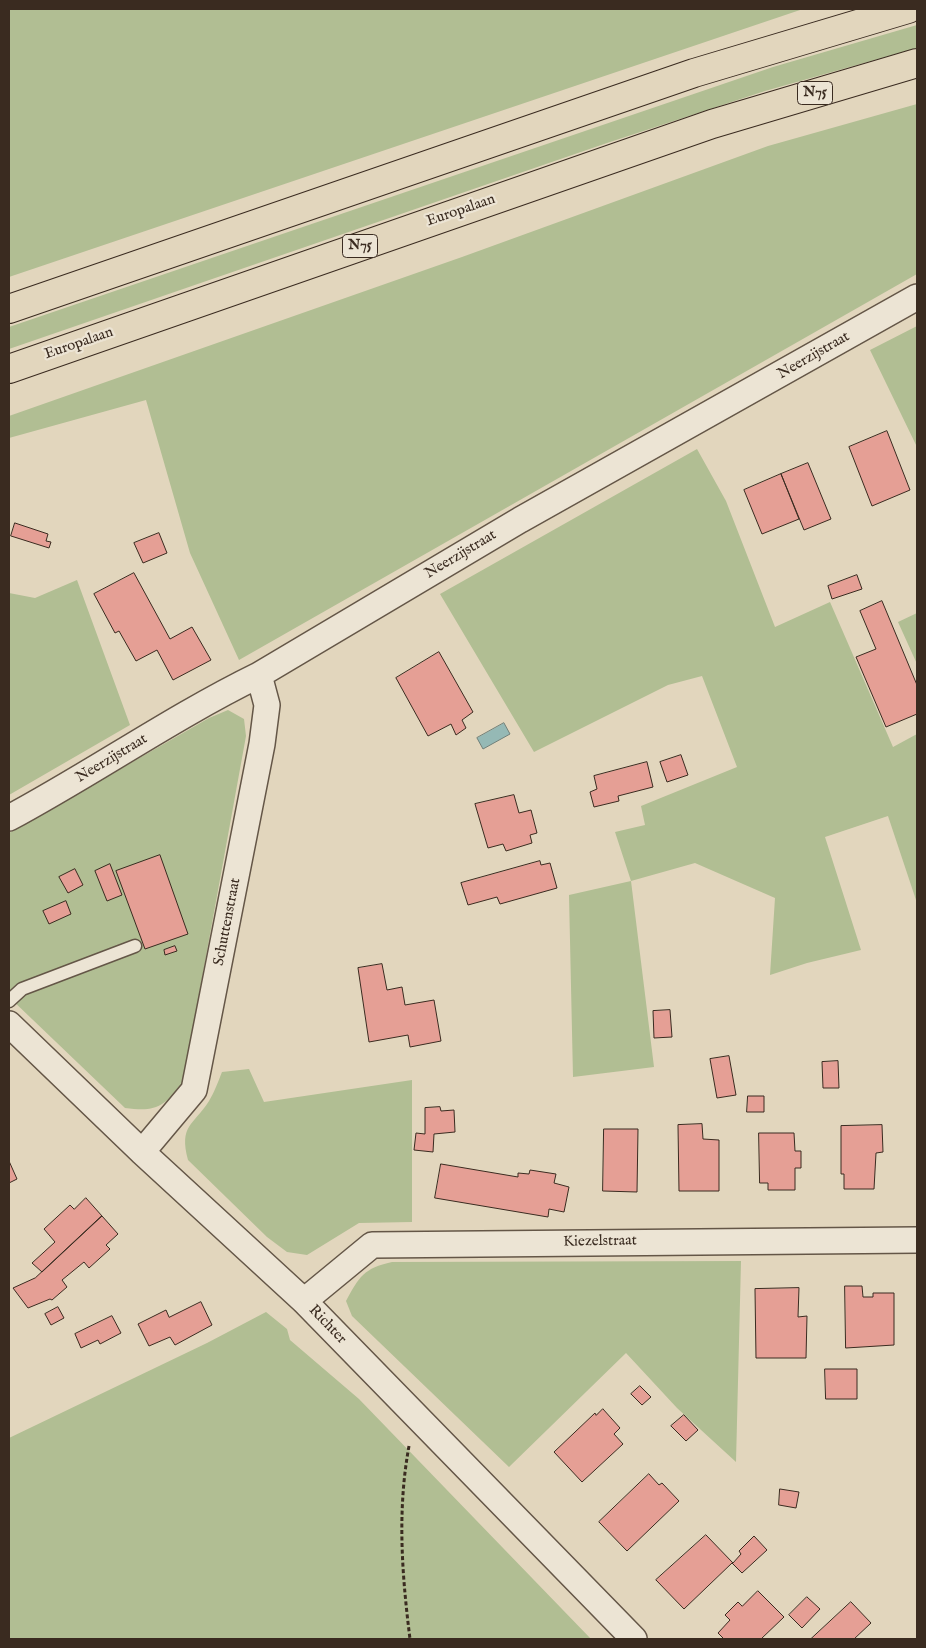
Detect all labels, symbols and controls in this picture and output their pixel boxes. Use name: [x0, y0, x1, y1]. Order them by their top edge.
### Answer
road number: N75: [798, 82, 832, 105]
street label: Europalaan: [424, 191, 498, 231]
road number: N75: [342, 235, 378, 258]
street label: Europalaan: [42, 324, 116, 364]
street label: Neerzijstraat: [775, 328, 853, 384]
street label: Neerzijstraat: [422, 527, 500, 583]
street label: Neerzijstraat: [73, 731, 151, 787]
street label: Schuttenstraat: [211, 877, 245, 967]
street label: Kiezelstraat: [563, 1232, 637, 1252]
street label: Richter: [304, 1302, 350, 1348]

